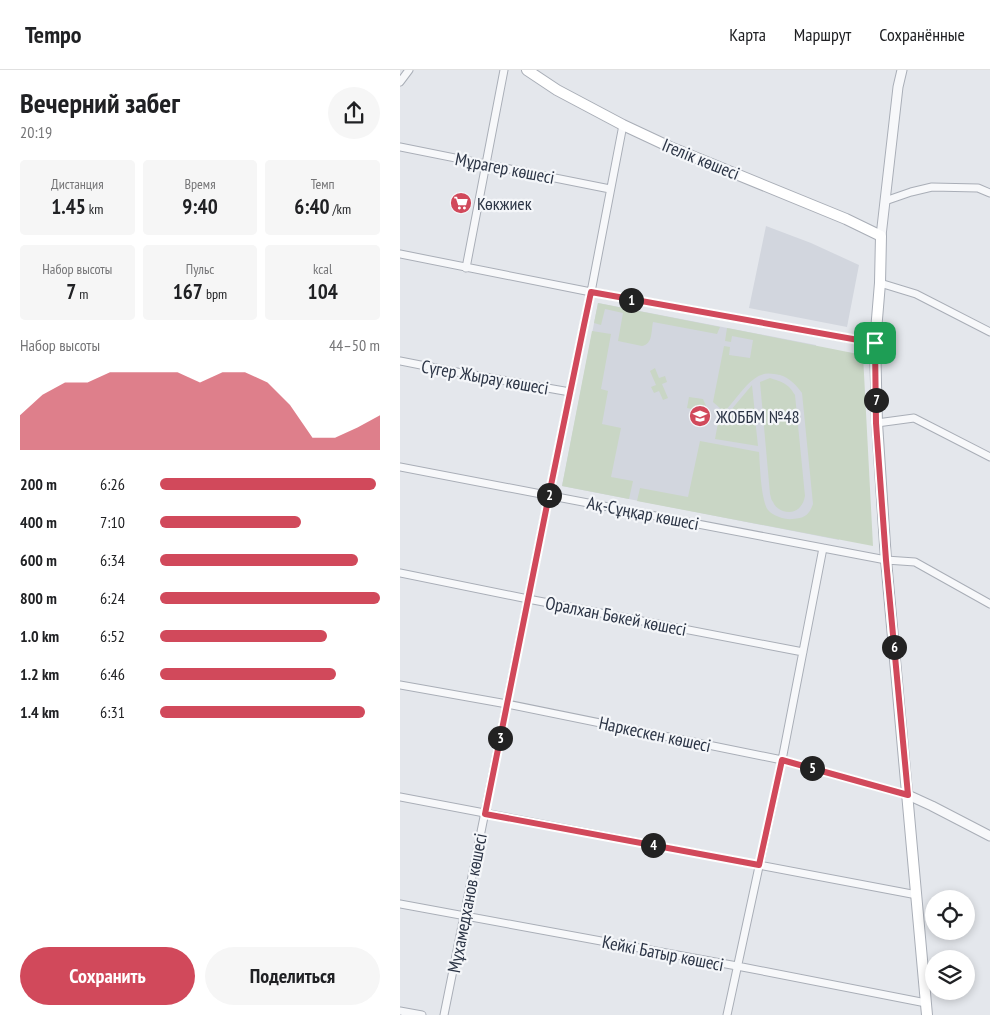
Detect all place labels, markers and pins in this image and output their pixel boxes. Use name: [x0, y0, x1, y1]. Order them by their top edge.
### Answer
supermarket icon: Көкжиек: [449, 191, 473, 215]
place label: Көкжиек: [477, 192, 532, 215]
pin: 1: [618, 288, 644, 312]
pin: [854, 322, 896, 364]
pin: 7: [864, 388, 888, 412]
school or university icon: ЖОББМ №48: [688, 404, 712, 428]
place label: ЖОББМ №48: [715, 405, 800, 428]
pin: 2: [536, 482, 562, 508]
pin: 6: [882, 634, 906, 660]
pin: 3: [488, 726, 512, 750]
pin: 5: [800, 756, 824, 780]
pin: 4: [640, 832, 666, 858]

